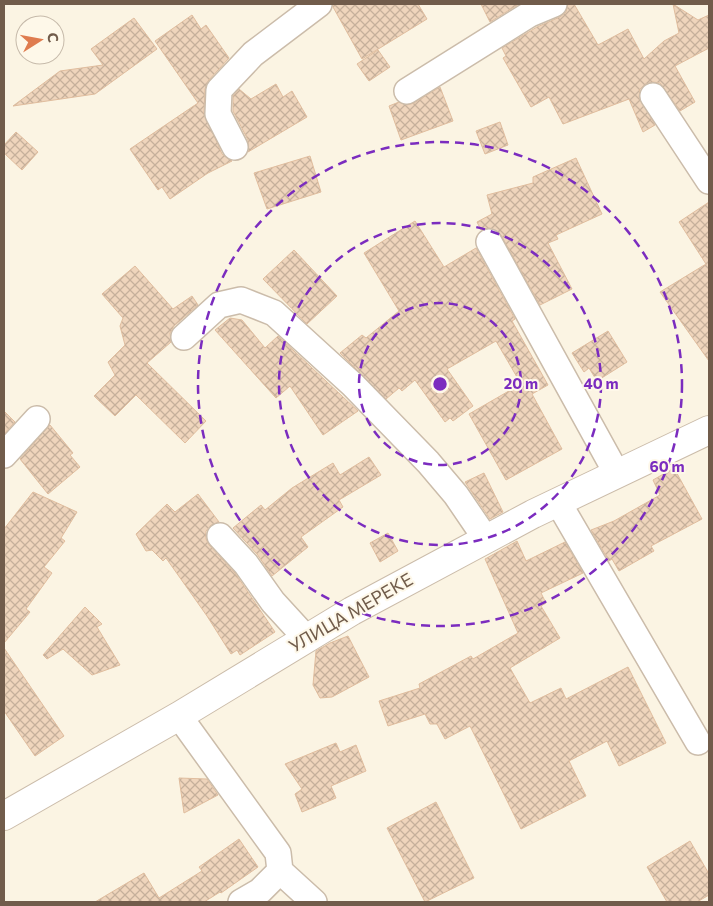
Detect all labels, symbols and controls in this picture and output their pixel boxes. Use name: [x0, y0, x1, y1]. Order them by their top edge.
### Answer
north arrow: [15, 15, 65, 65]
text: С: [44, 31, 63, 44]
text: 20 m: [504, 374, 538, 392]
text: 40 m: [583, 374, 619, 392]
centre of rings: [431, 375, 449, 393]
text: 60 m: [649, 457, 685, 475]
street label: УЛИЦА МЕРЕКЕ: [284, 568, 417, 657]

